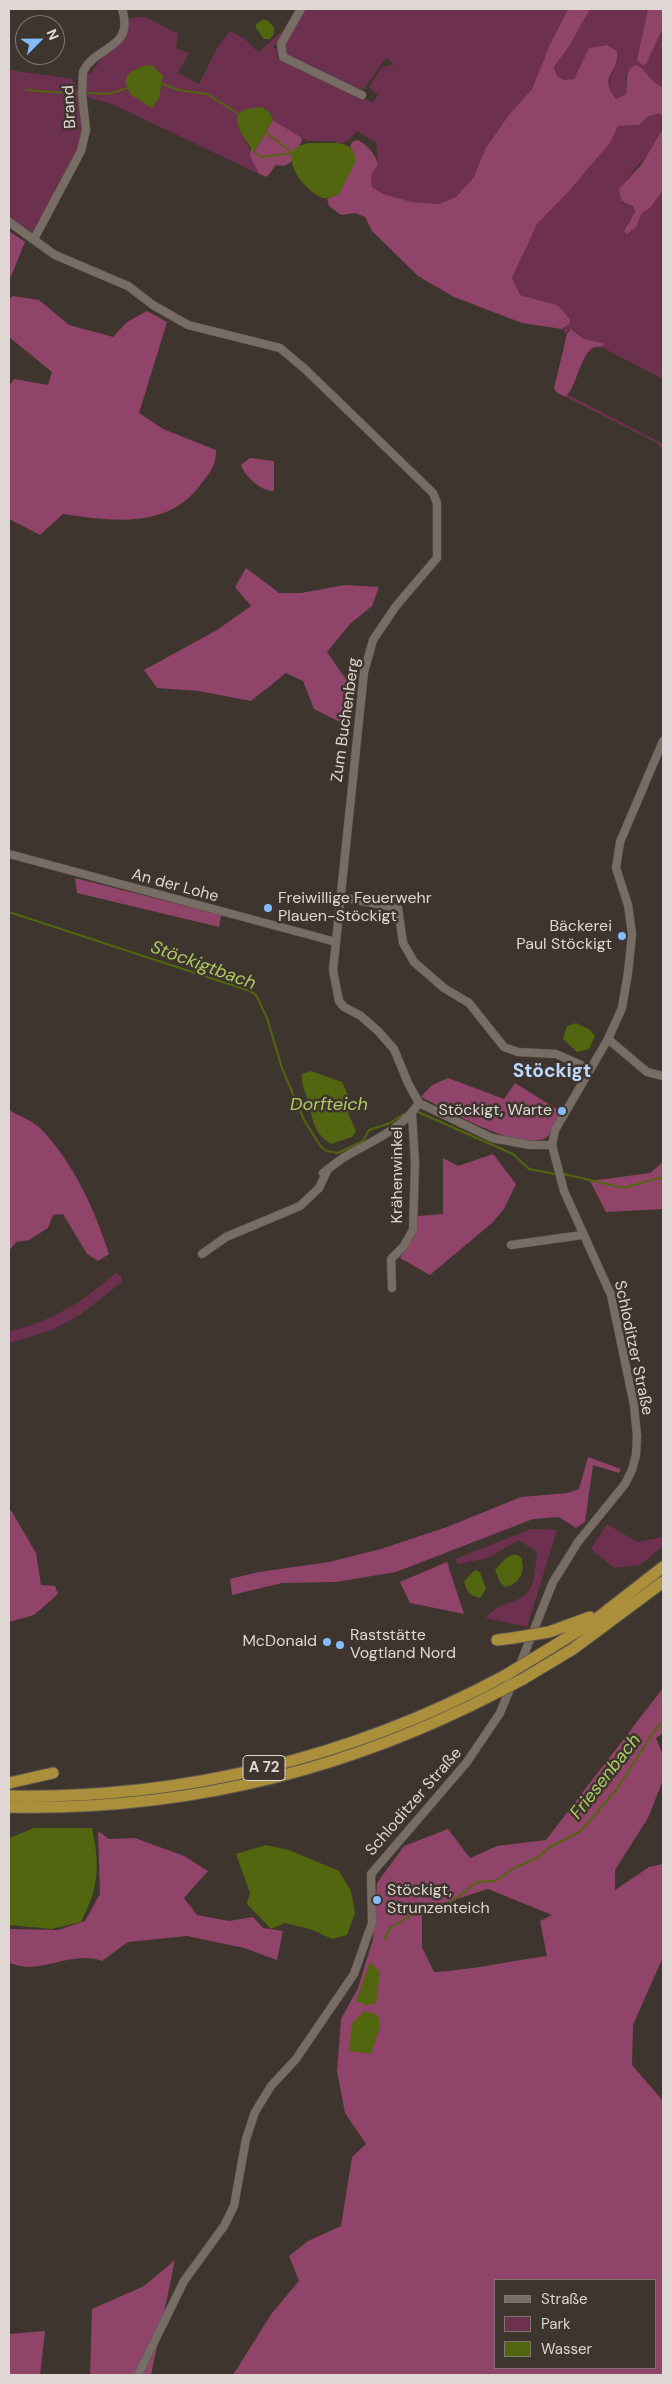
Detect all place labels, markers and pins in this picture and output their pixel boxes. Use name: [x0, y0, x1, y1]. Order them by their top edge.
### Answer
place label: Freiwillige Feuerwehr Plauen-Stöckigt: [278, 889, 432, 927]
marker: Freiwillige Feuerwehr Plauen-Stöckigt: [262, 902, 274, 914]
place label: Bäckerei Paul Stöckigt: [516, 917, 612, 955]
marker: Bäckerei Paul Stöckigt: [616, 930, 628, 942]
place label: Stöckigt, Warte: [438, 1101, 552, 1121]
marker: Stöckigt, Warte: [556, 1105, 568, 1117]
place label: Raststätte Vogtland Nord: [350, 1626, 456, 1664]
place label: McDonald: [242, 1632, 317, 1652]
marker: McDonald: [321, 1636, 333, 1648]
marker: Raststätte Vogtland Nord: [334, 1639, 346, 1651]
place label: Stöckigt, Strunzenteich: [387, 1881, 490, 1919]
marker: Stöckigt, Strunzenteich: [371, 1894, 383, 1906]

